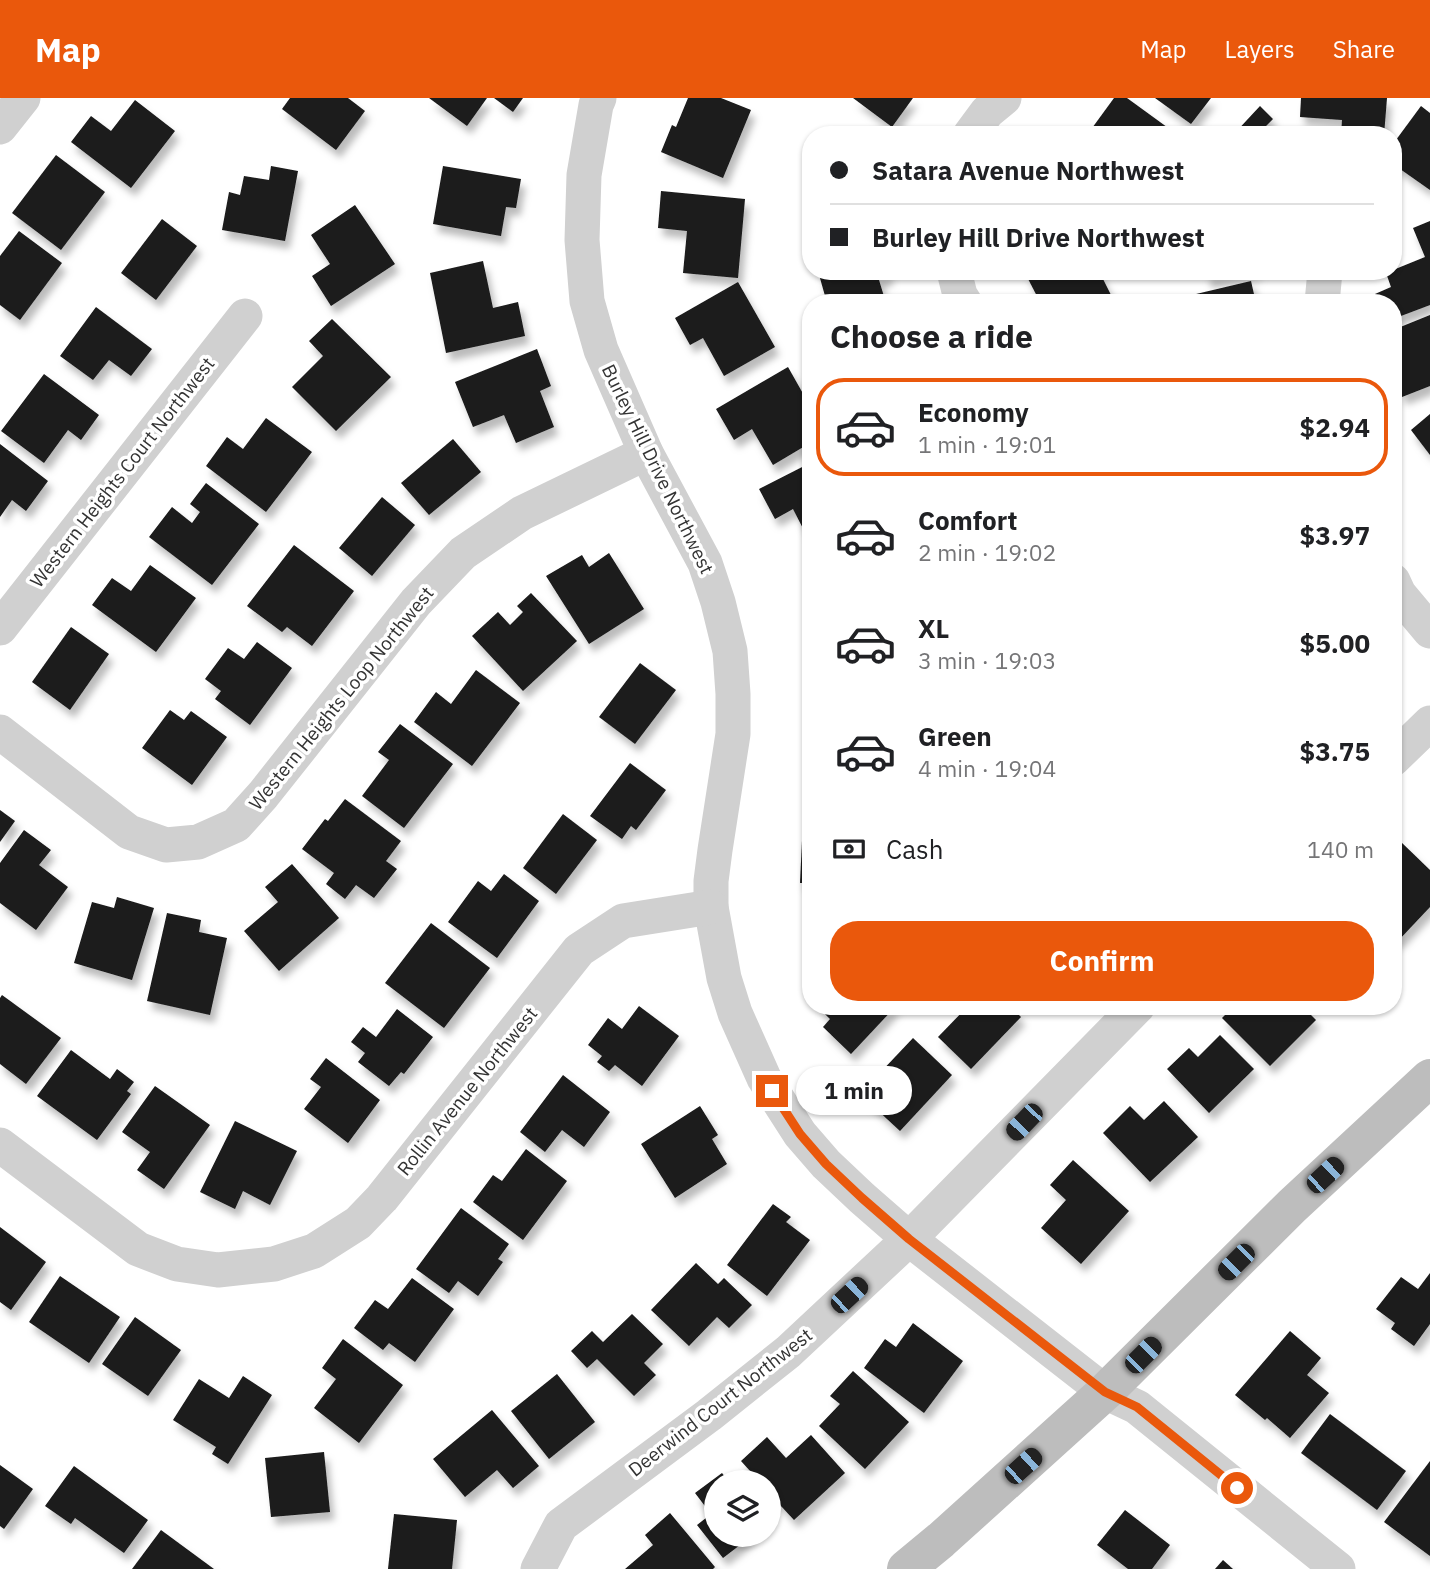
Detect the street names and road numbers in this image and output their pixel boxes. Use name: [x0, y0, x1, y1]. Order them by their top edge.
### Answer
street label: Western Heights Court Northwest: [25, 352, 219, 592]
street label: Burley Hill Drive Northwest: [597, 360, 719, 578]
street label: Western Heights Loop Northwest: [243, 581, 439, 815]
street label: Rollin Avenue Northwest: [392, 1002, 542, 1180]
street label: Deerwind Court Northwest: [623, 1323, 817, 1481]

